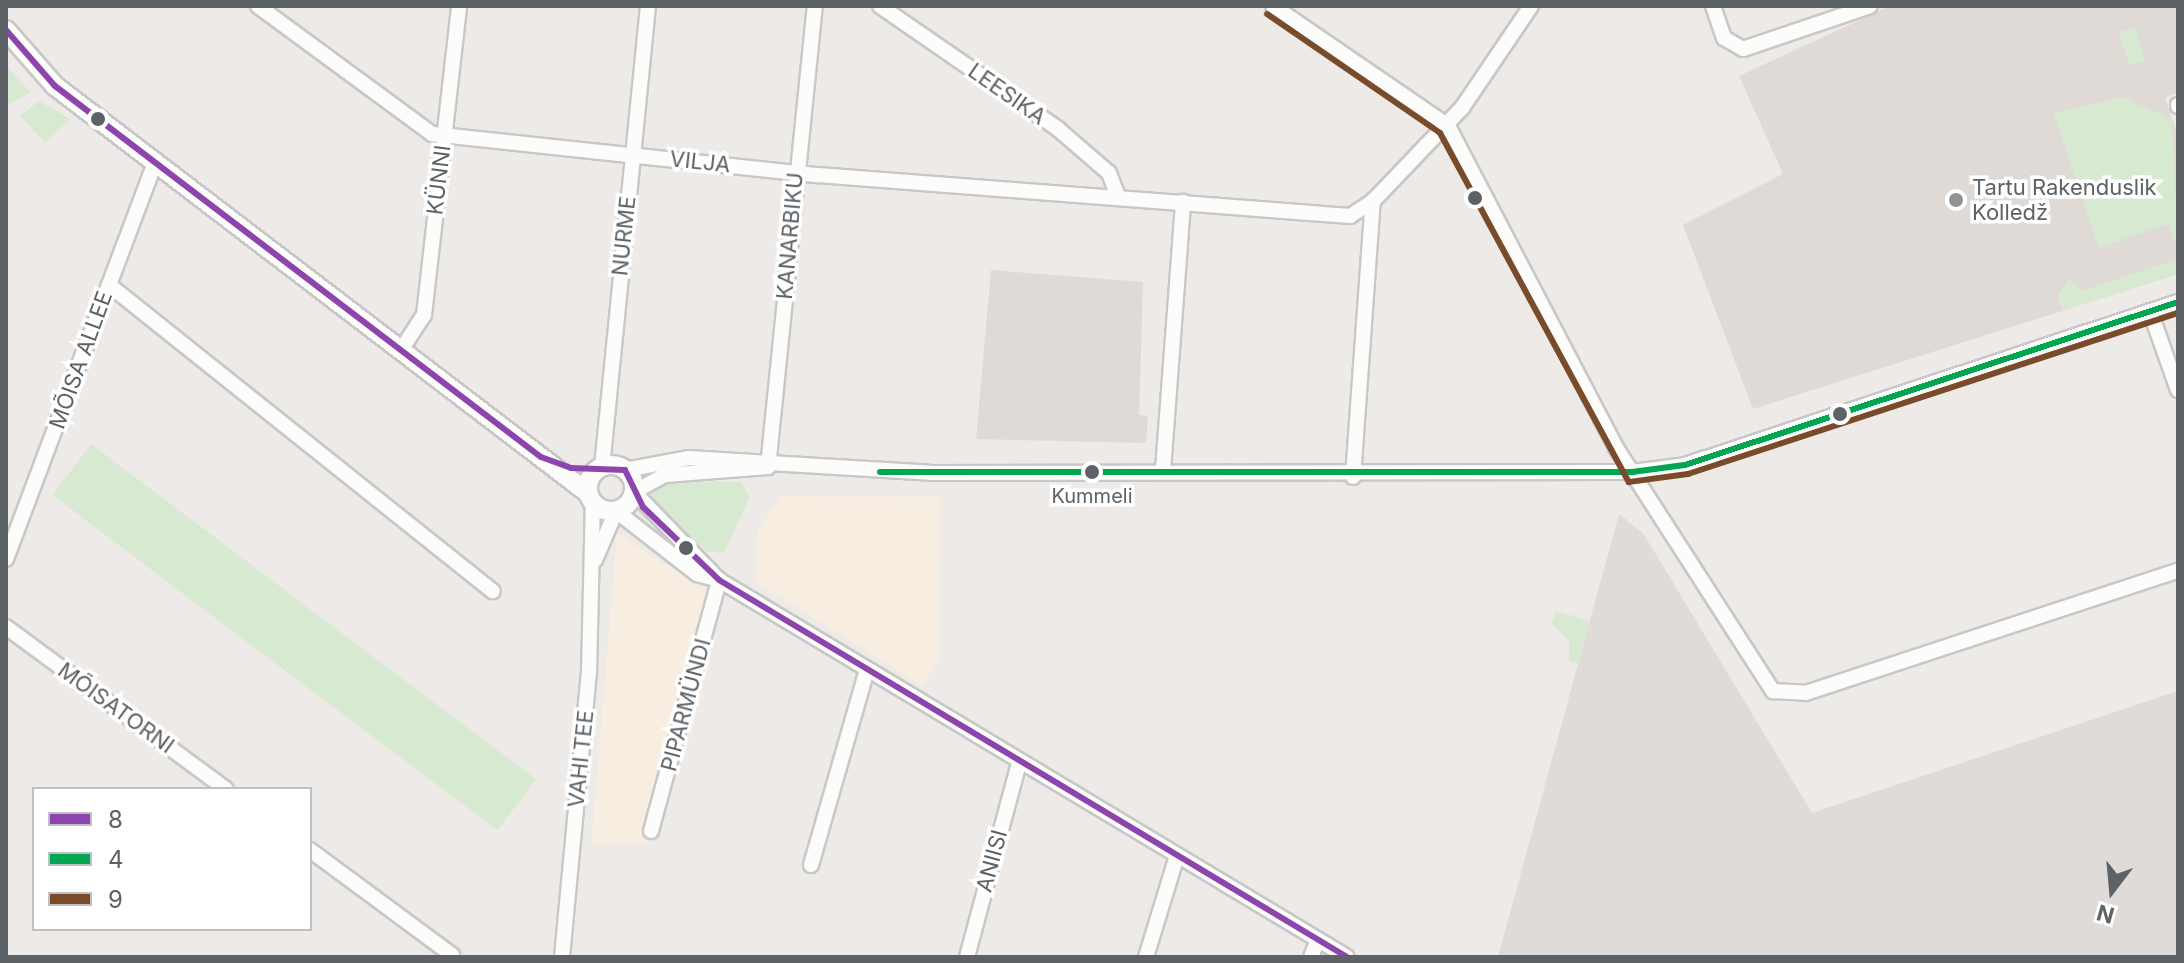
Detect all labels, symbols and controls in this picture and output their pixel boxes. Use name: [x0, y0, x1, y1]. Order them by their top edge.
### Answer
street label: LEESIKA: [963, 58, 1051, 130]
unlabelled marker: [90, 111, 106, 127]
street label: KÜNNI: [422, 144, 456, 216]
street label: VILJA: [668, 146, 732, 178]
street label: KANARBIKU: [771, 171, 809, 301]
place label: Tartu Rakenduslik Kolledž: [1972, 174, 2157, 226]
unlabelled marker: [1467, 190, 1483, 206]
marker: Tartu Rakenduslik Kolledž: [1947, 191, 1965, 209]
street label: NURME: [607, 195, 641, 277]
street label: MÕISA ALLEE: [44, 288, 118, 432]
unlabelled marker: [1832, 406, 1848, 422]
marker: Kummeli: [1084, 464, 1100, 480]
place label: Kummeli: [1052, 484, 1132, 508]
unlabelled marker: [678, 540, 694, 556]
street label: PIPARMÜNDI: [656, 636, 716, 774]
street label: MÕISATORNI: [53, 657, 179, 759]
street label: VAHI TEE: [563, 709, 599, 809]
legend: [32, 787, 312, 931]
text: 8: [108, 805, 123, 834]
street label: ANIISI: [971, 827, 1013, 895]
text: 4: [108, 845, 124, 874]
north arrow: [2072, 851, 2152, 931]
text: 9: [108, 885, 123, 914]
text: N: [2094, 899, 2117, 929]

